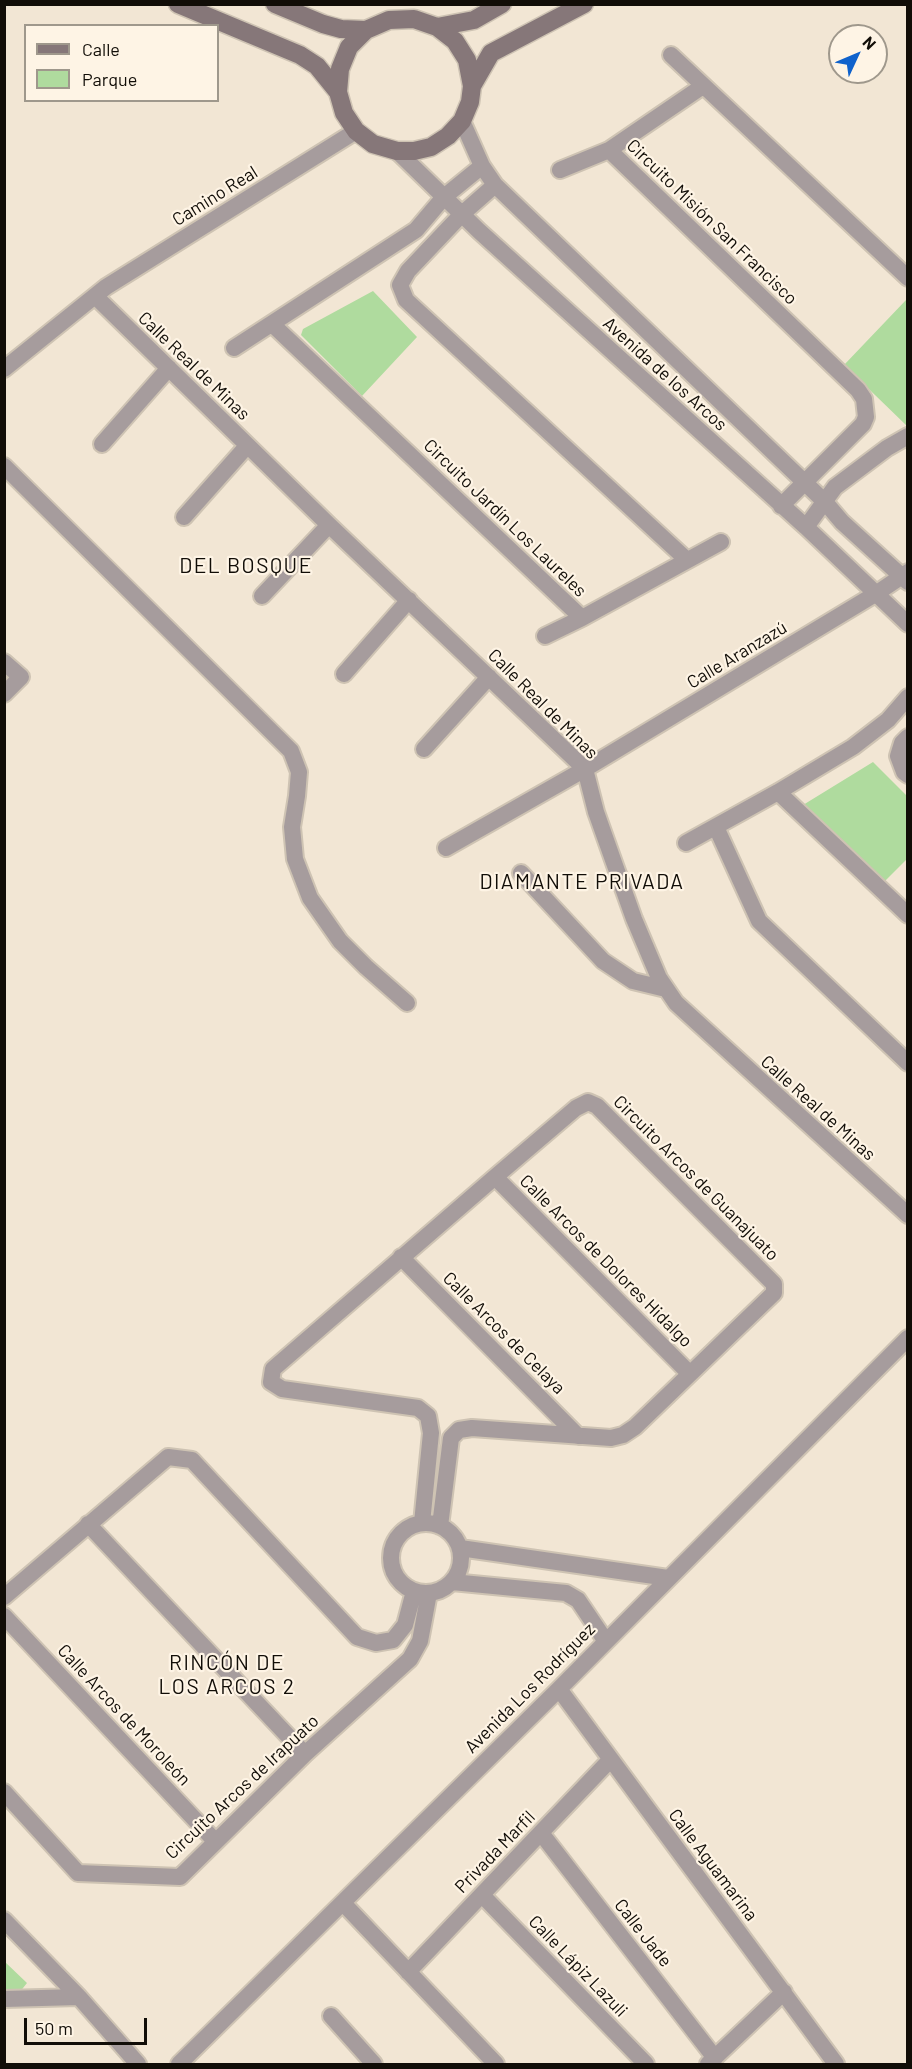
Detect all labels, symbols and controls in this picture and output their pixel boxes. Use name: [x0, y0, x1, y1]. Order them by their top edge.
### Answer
legend: [24, 24, 219, 102]
north arrow: [828, 24, 888, 84]
text: N: [859, 32, 880, 53]
text: Calle: [82, 38, 120, 60]
text: Parque: [82, 68, 137, 90]
street label: Circuito Misión San Francisco: [622, 135, 802, 309]
street label: Camino Real: [168, 161, 262, 231]
street label: Calle Real de Minas: [134, 307, 254, 425]
street label: Avenida de los Arcos: [598, 313, 732, 435]
street label: Circuito Jardín Los Laureles: [419, 435, 591, 601]
district label: DEL BOSQUE: [179, 553, 313, 579]
street label: Calle Aranzazú: [683, 617, 791, 693]
street label: Calle Real de Minas: [483, 644, 603, 764]
district label: DIAMANTE PRIVADA: [479, 869, 685, 895]
street label: Calle Real de Minas: [756, 1051, 880, 1165]
street label: Circuito Arcos de Guanajuato: [609, 1091, 783, 1265]
street label: Calle Arcos de Dolores Hidalgo: [515, 1170, 697, 1352]
street label: Calle Arcos de Celaya: [438, 1267, 570, 1399]
street label: Avenida Los Rodríguez: [460, 1618, 600, 1758]
street label: Calle Arcos de Moroleón: [53, 1640, 195, 1790]
district label: RINCÓN DE LOS ARCOS 2: [158, 1650, 296, 1700]
street label: Circuito Arcos de Irapuato: [161, 1710, 323, 1864]
street label: Calle Aguamarina: [664, 1805, 762, 1925]
street label: Privada Marfil: [451, 1806, 539, 1898]
street label: Calle Jade: [610, 1895, 676, 1971]
street label: Calle Lápiz Lazuli: [524, 1911, 632, 2021]
scale bar: [27, 2006, 150, 2044]
text: 50 m: [35, 2017, 73, 2039]

